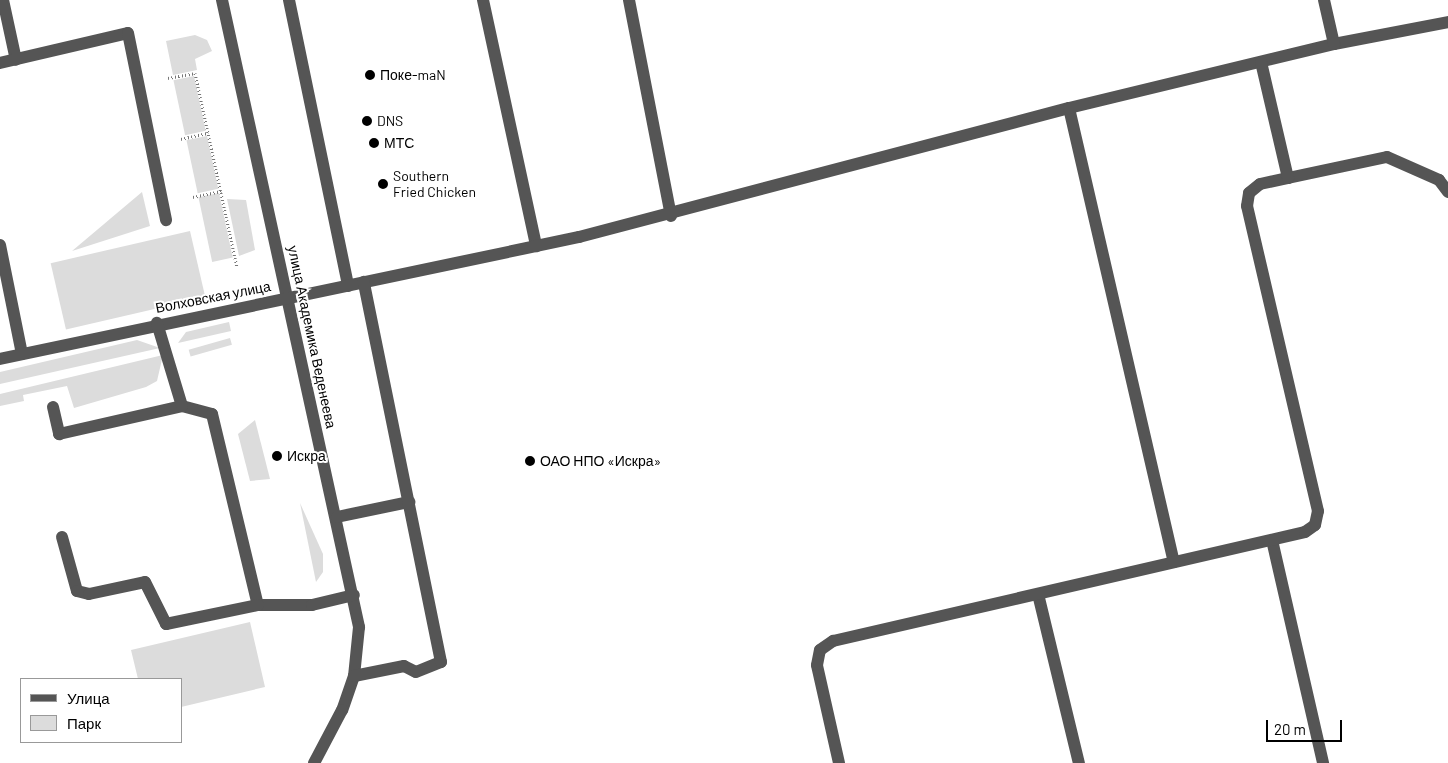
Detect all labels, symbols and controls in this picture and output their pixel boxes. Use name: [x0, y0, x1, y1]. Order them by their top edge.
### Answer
place label: Поке-maN: [380, 67, 446, 83]
marker: Поке-maN: [364, 69, 376, 81]
place label: DNS: [377, 113, 403, 129]
marker: DNS: [361, 115, 373, 127]
place label: МТС: [384, 135, 414, 151]
marker: МТС: [368, 137, 380, 149]
place label: Southern Fried Chicken: [393, 168, 476, 200]
marker: Southern Fried Chicken: [377, 178, 389, 190]
street label: улица Академика Веденеева: [284, 244, 340, 430]
street label: Волховская улица: [154, 278, 272, 316]
place label: Искра: [287, 448, 326, 464]
marker: Искра: [271, 450, 283, 462]
place label: ОАО НПО «Искра»: [540, 453, 661, 469]
marker: ОАО НПО «Искра»: [524, 455, 536, 467]
legend: [20, 678, 182, 743]
text: Улица: [67, 689, 110, 707]
scale bar: [1268, 710, 1344, 742]
text: Парк: [67, 714, 101, 732]
text: 20 m: [1274, 720, 1306, 738]

